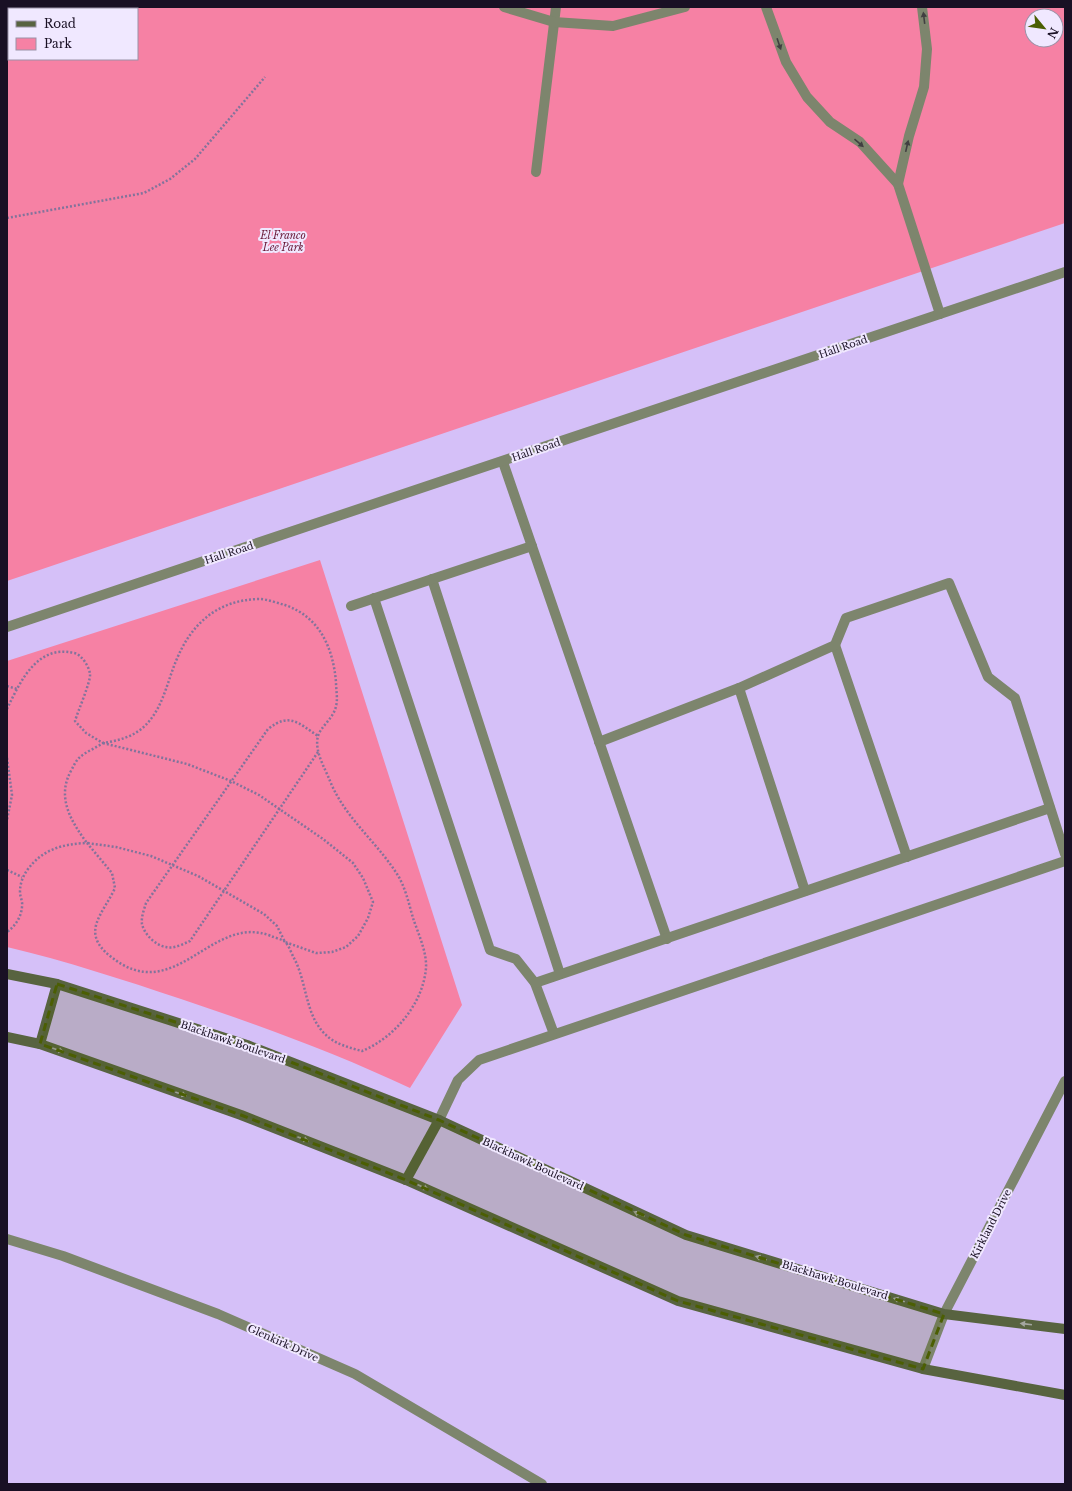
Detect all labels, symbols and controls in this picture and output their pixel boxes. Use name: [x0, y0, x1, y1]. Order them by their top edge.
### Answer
legend: [8, 8, 138, 60]
north arrow: [1024, 8, 1064, 48]
one-way arrow: [921, 12, 927, 25]
text: Road: [44, 16, 76, 31]
text: N: [1044, 25, 1061, 41]
text: Park: [44, 36, 72, 51]
one-way arrow: [777, 38, 783, 50]
one-way arrow: [854, 138, 864, 147]
one-way arrow: [904, 140, 910, 152]
park label: El Franco Lee Park: [259, 229, 306, 254]
street label: Hall Road: [817, 333, 869, 361]
street label: Hall Road: [510, 436, 562, 464]
street label: Hall Road: [203, 539, 255, 567]
street label: Blackhawk Boulevard: [179, 1018, 287, 1066]
one-way arrow: [53, 1048, 65, 1054]
one-way arrow: [175, 1091, 187, 1097]
street label: Blackhawk Boulevard: [480, 1135, 586, 1193]
one-way arrow: [297, 1137, 309, 1143]
one-way arrow: [418, 1185, 430, 1191]
street label: Kirkland Drive: [968, 1187, 1014, 1261]
one-way arrow: [634, 1211, 645, 1217]
one-way arrow: [755, 1255, 767, 1261]
street label: Blackhawk Boulevard: [780, 1258, 890, 1302]
one-way arrow: [893, 1297, 905, 1303]
one-way arrow: [1020, 1321, 1032, 1327]
street label: Glenkirk Drive: [245, 1322, 321, 1365]

